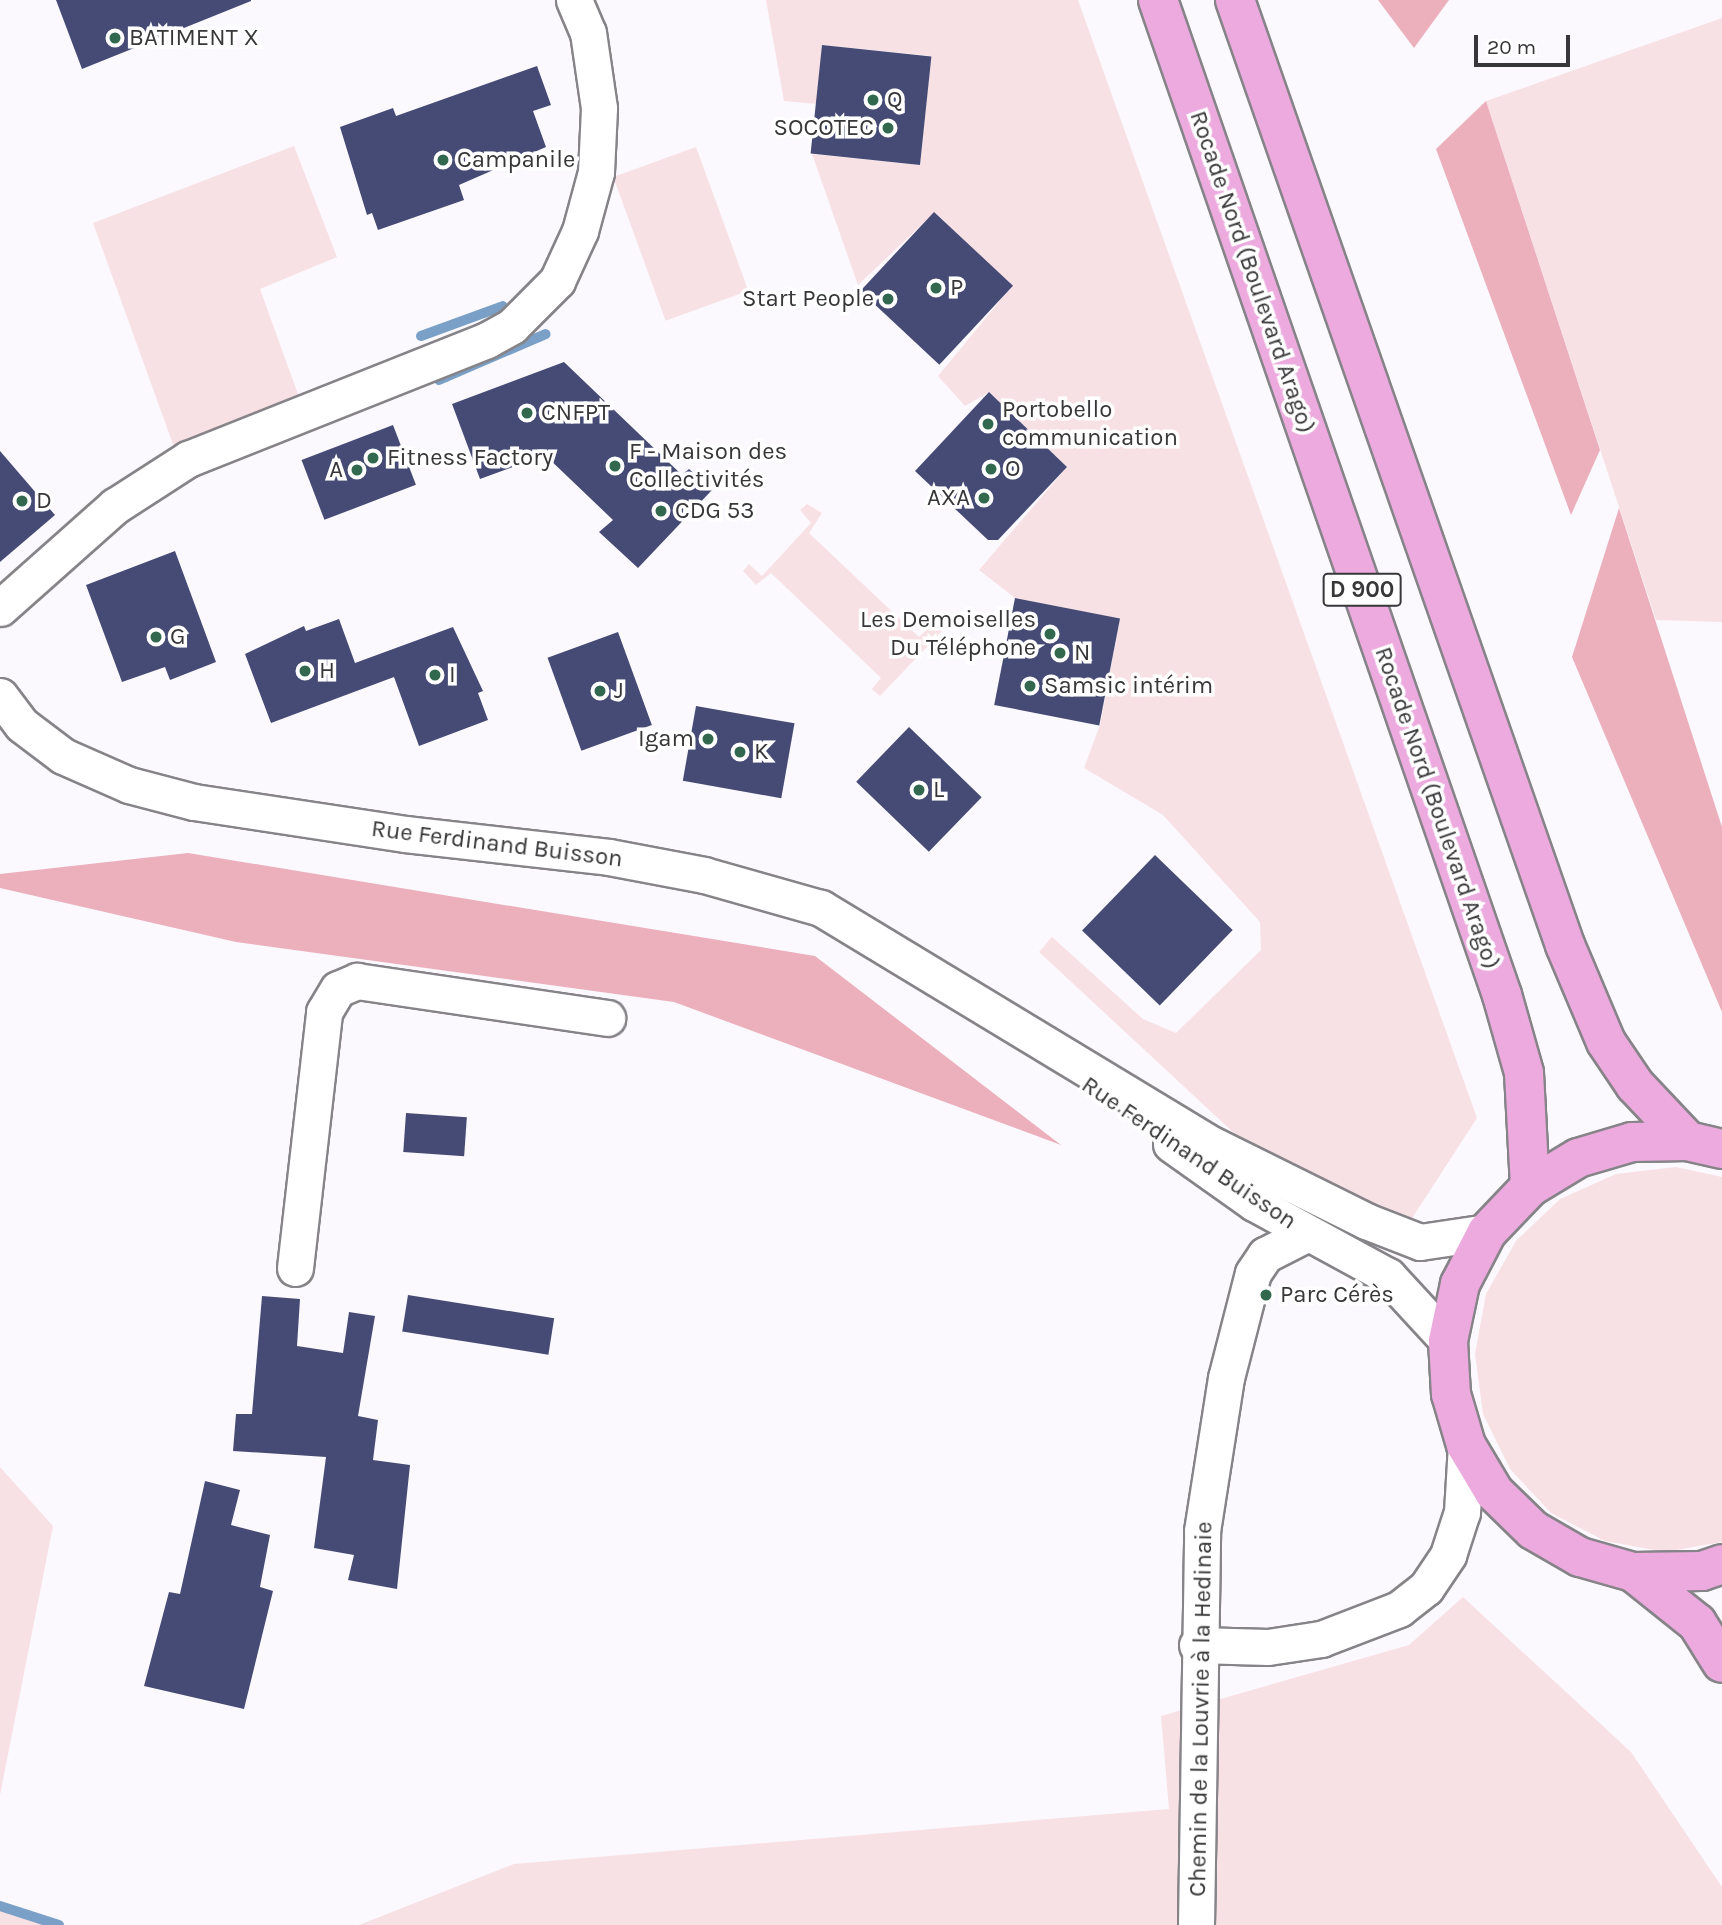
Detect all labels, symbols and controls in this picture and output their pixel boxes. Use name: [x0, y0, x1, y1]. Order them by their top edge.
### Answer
scale bar: [1477, 21, 1573, 65]
place label: BATIMENT X: [129, 24, 259, 52]
marker: BATIMENT X: [107, 30, 123, 46]
text: 20 m: [1487, 35, 1536, 59]
place label: Q: [887, 86, 903, 114]
marker: Q: [865, 92, 881, 108]
street label: Rocade Nord (Boulevard Arago): [1183, 107, 1321, 437]
place label: SOCOTEC: [774, 114, 874, 142]
marker: SOCOTEC: [880, 120, 896, 136]
place label: Campanile: [457, 146, 575, 174]
marker: Campanile: [435, 152, 451, 168]
place label: P: [950, 274, 963, 302]
marker: P: [928, 280, 944, 296]
place label: Start People: [742, 285, 874, 313]
marker: Start People: [880, 291, 896, 307]
place label: Portobello communication: [1002, 396, 1178, 452]
place label: CNFPT: [541, 399, 610, 427]
marker: CNFPT: [519, 405, 535, 421]
marker: Portobello communication: [980, 416, 996, 432]
place label: F - Maison des Collectivités: [629, 438, 787, 494]
place label: Fitness Factory: [387, 444, 553, 472]
marker: Fitness Factory: [365, 450, 381, 466]
place label: O: [1005, 455, 1020, 483]
place label: A: [329, 456, 343, 484]
marker: F - Maison des Collectivités: [607, 458, 623, 474]
marker: O: [983, 461, 999, 477]
marker: A: [349, 462, 365, 478]
place label: AXA: [927, 484, 970, 512]
place label: D: [36, 487, 52, 515]
marker: AXA: [976, 490, 992, 506]
marker: D: [14, 493, 30, 509]
place label: CDG 53: [675, 497, 754, 525]
marker: CDG 53: [653, 503, 669, 519]
road number: D 900: [1322, 570, 1402, 610]
place label: Les Demoiselles Du Téléphone: [860, 606, 1036, 662]
place label: G: [170, 623, 185, 651]
marker: Les Demoiselles Du Téléphone: [1042, 626, 1058, 642]
marker: G: [148, 629, 164, 645]
place label: N: [1074, 639, 1090, 667]
street label: Rocade Nord (Boulevard Arago): [1368, 643, 1506, 973]
marker: N: [1052, 645, 1068, 661]
place label: H: [319, 657, 335, 685]
place label: I: [449, 661, 456, 689]
marker: H: [297, 663, 313, 679]
marker: I: [427, 667, 443, 683]
place label: Samsic intérim: [1044, 672, 1213, 700]
place label: J: [614, 677, 624, 705]
marker: Samsic intérim: [1022, 678, 1038, 694]
marker: J: [592, 683, 608, 699]
place label: Igam: [638, 725, 694, 753]
marker: Igam: [700, 731, 716, 747]
place label: K: [754, 738, 769, 766]
marker: K: [732, 744, 748, 760]
place label: L: [933, 776, 944, 804]
marker: L: [911, 782, 927, 798]
street label: Rue Ferdinand Buisson: [370, 814, 624, 874]
street label: Rue Ferdinand Buisson: [1076, 1070, 1302, 1236]
place label: Parc Cérès: [1280, 1281, 1394, 1309]
marker: Parc Cérès: [1258, 1287, 1274, 1303]
street label: Chemin de la Louvrie à la Hedinaie: [1183, 1521, 1219, 1897]

